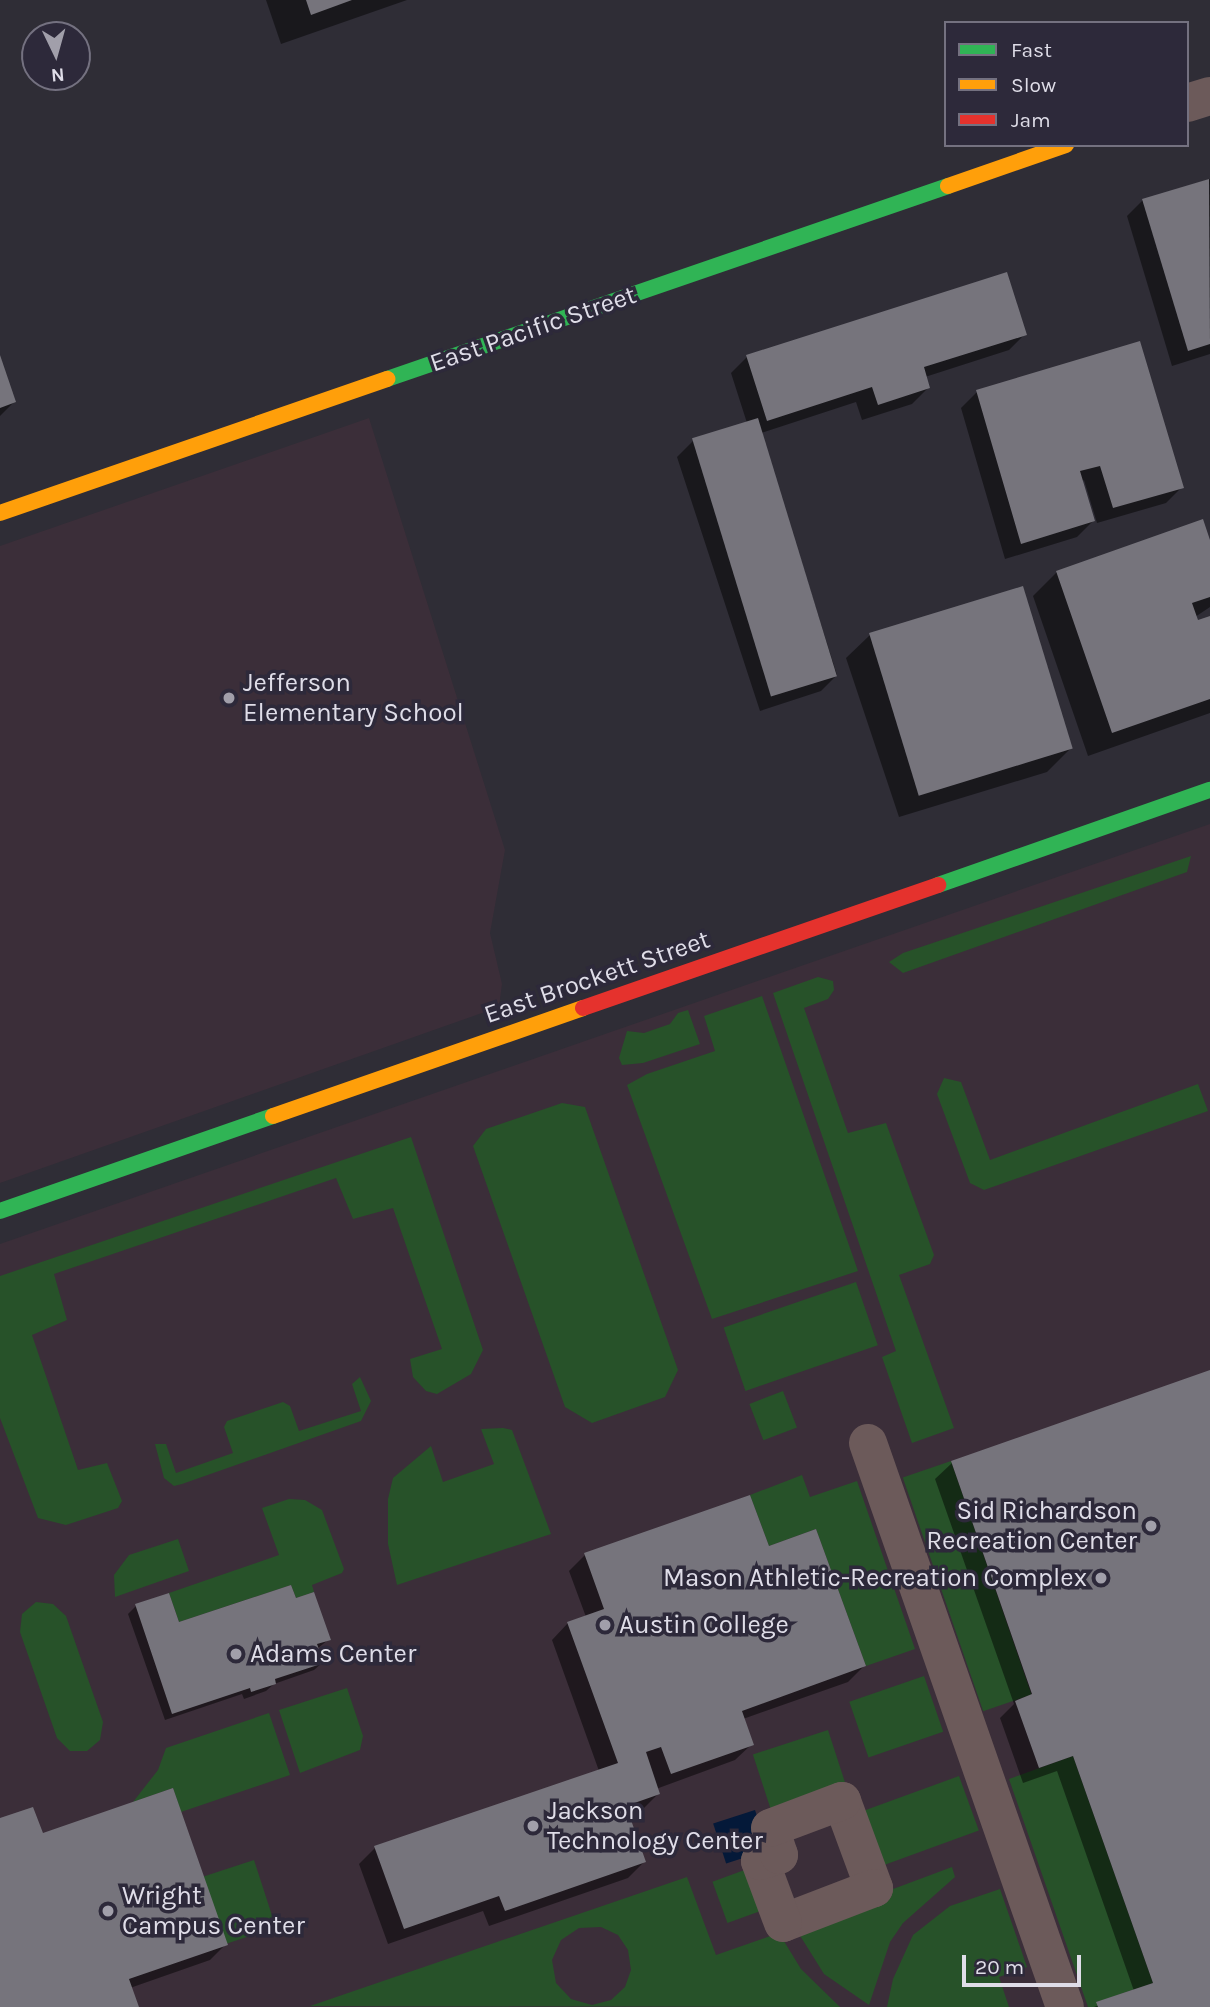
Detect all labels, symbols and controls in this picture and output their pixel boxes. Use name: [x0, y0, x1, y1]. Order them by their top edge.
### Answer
north arrow: [21, 21, 91, 91]
legend: [944, 21, 1189, 147]
text: Fast: [1011, 38, 1052, 62]
text: N: [50, 63, 65, 86]
text: Slow: [1011, 73, 1056, 97]
text: Jam: [1011, 108, 1051, 132]
street label: East Pacific Street: [426, 279, 640, 379]
place label: Jefferson Elementary School: [243, 667, 464, 728]
marker: Jefferson Elementary School: [221, 690, 237, 706]
street label: East Brockett Street: [480, 924, 714, 1030]
place label: Sid Richardson Recreation Center: [926, 1495, 1137, 1556]
marker: Sid Richardson Recreation Center: [1143, 1518, 1159, 1534]
place label: Mason Athletic-Recreation Complex: [663, 1562, 1087, 1594]
marker: Mason Athletic-Recreation Complex: [1093, 1570, 1109, 1586]
place label: Austin College: [619, 1609, 789, 1641]
marker: Austin College: [597, 1617, 613, 1633]
place label: Adams Center: [250, 1638, 416, 1670]
marker: Adams Center: [228, 1646, 244, 1662]
place label: Jackson Technology Center: [547, 1795, 763, 1856]
marker: Jackson Technology Center: [525, 1818, 541, 1834]
place label: Wright Campus Center: [122, 1880, 305, 1941]
marker: Wright Campus Center: [100, 1903, 116, 1919]
scale bar: [965, 1940, 1084, 1984]
text: 20 m: [975, 1955, 1024, 1979]

